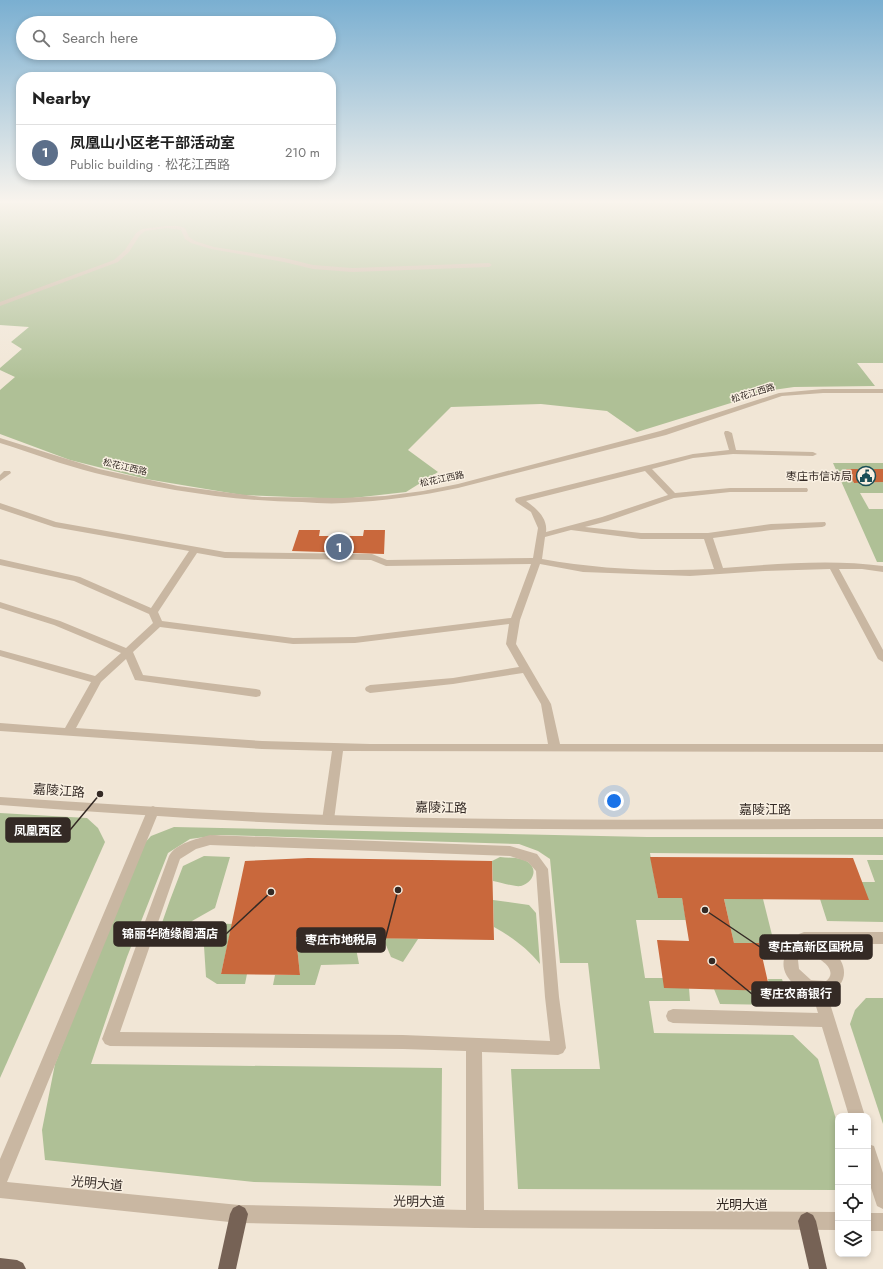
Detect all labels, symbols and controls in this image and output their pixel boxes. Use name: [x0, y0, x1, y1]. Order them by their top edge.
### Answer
search box: [16, 16, 336, 60]
icon: search: [30, 27, 52, 49]
text: Search here: [62, 27, 138, 49]
text: Nearby: [32, 86, 90, 110]
text: 凤凰山小区老干部活动室: [70, 132, 235, 154]
text: 1: [42, 143, 48, 162]
text: 210 m: [285, 143, 320, 162]
text: Public building · 松花江西路: [70, 155, 230, 174]
street label: 松花江西路: [729, 380, 776, 405]
street label: 松花江西路: [102, 455, 149, 478]
public building icon: 枣庄市信访局: [855, 465, 877, 487]
street label: 松花江西路: [419, 467, 465, 490]
place label: 枣庄市信访局: [786, 468, 852, 484]
pin: 1: [326, 532, 352, 562]
street label: 嘉陵江路: [32, 779, 86, 802]
your location: [604, 791, 624, 811]
street label: 嘉陵江路: [415, 798, 467, 817]
street label: 嘉陵江路: [739, 800, 791, 819]
callout: 凤凰西区: [6, 818, 70, 842]
text: 凤凰西区: [14, 822, 62, 840]
callout: 锦丽华随缘阁酒店: [114, 922, 226, 946]
text: 锦丽华随缘阁酒店: [122, 925, 218, 943]
callout: 枣庄市地税局: [297, 928, 385, 952]
text: 枣庄市地税局: [305, 931, 377, 949]
callout: 枣庄高新区国税局: [760, 935, 872, 959]
text: 枣庄高新区国税局: [768, 938, 864, 956]
callout: 枣庄农商银行: [752, 982, 840, 1006]
text: 枣庄农商银行: [760, 985, 832, 1003]
map controls: [835, 1113, 871, 1257]
button: +: [835, 1113, 871, 1149]
button: −: [835, 1149, 871, 1185]
street label: 光明大道: [70, 1171, 124, 1196]
button: locate: [835, 1185, 871, 1221]
street label: 光明大道: [393, 1192, 445, 1211]
street label: 光明大道: [716, 1195, 768, 1214]
button: layers: [835, 1221, 871, 1257]

